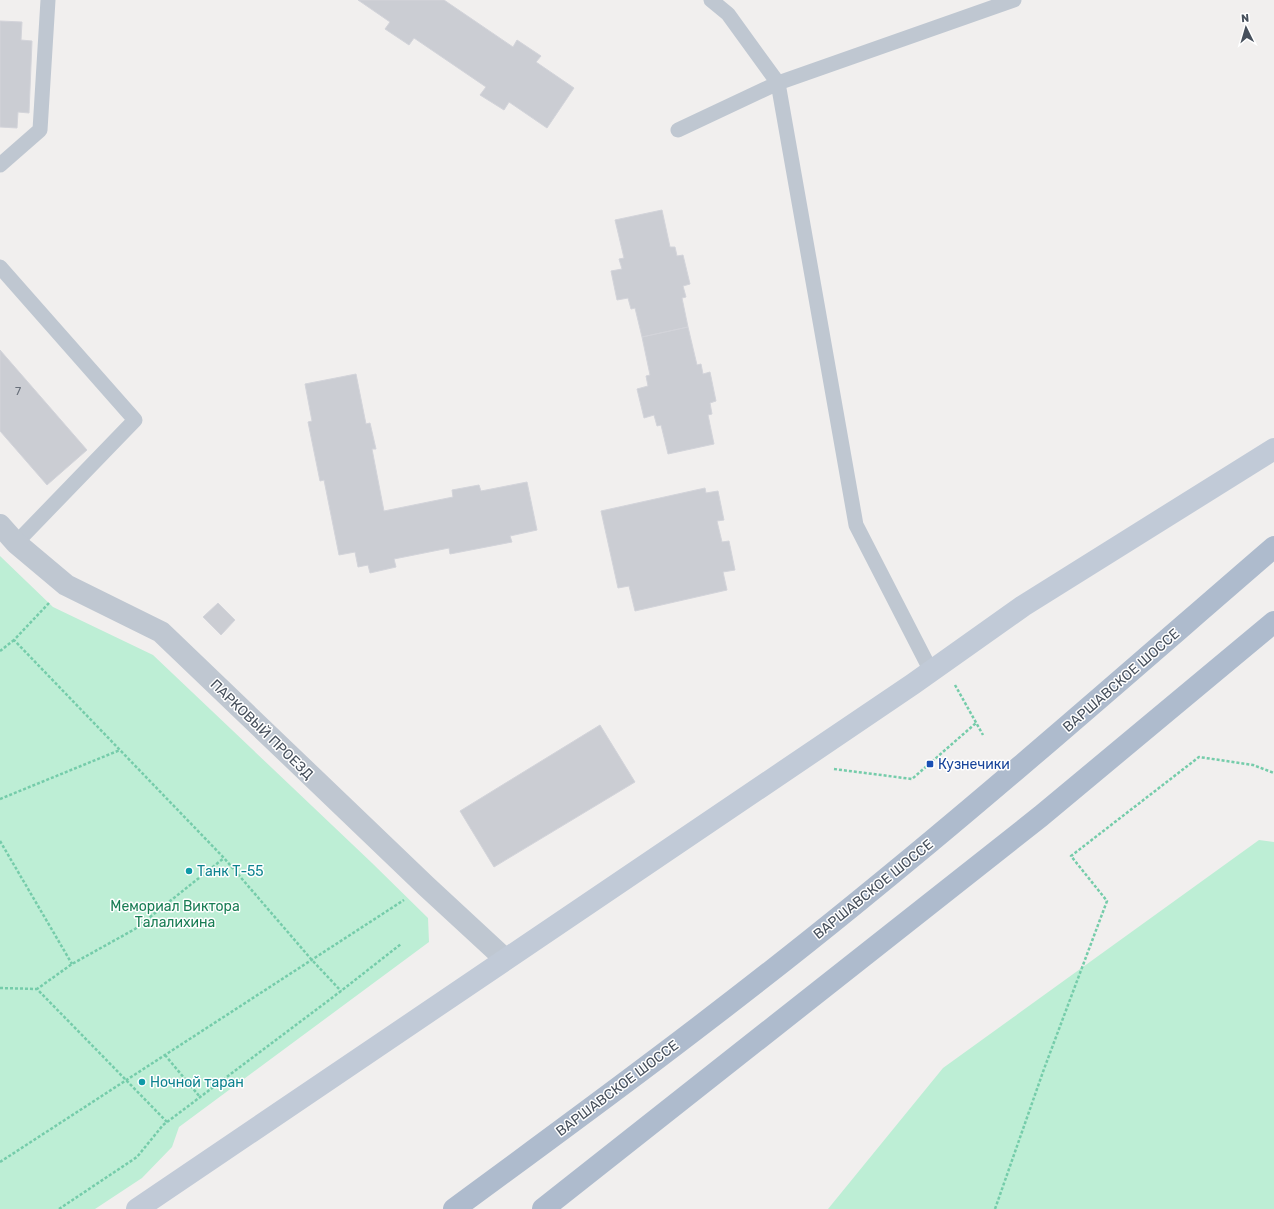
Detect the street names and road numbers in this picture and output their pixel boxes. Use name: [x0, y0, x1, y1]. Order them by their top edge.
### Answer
street label: ВАРШАВСКОЕ ШОССЕ: [1060, 625, 1183, 736]
street label: ПАРКОВЫЙ ПРОЕЗД: [207, 675, 317, 783]
street label: ВАРШАВСКОЕ ШОССЕ: [810, 836, 937, 943]
street label: ВАРШАВСКОЕ ШОССЕ: [553, 1037, 682, 1140]

